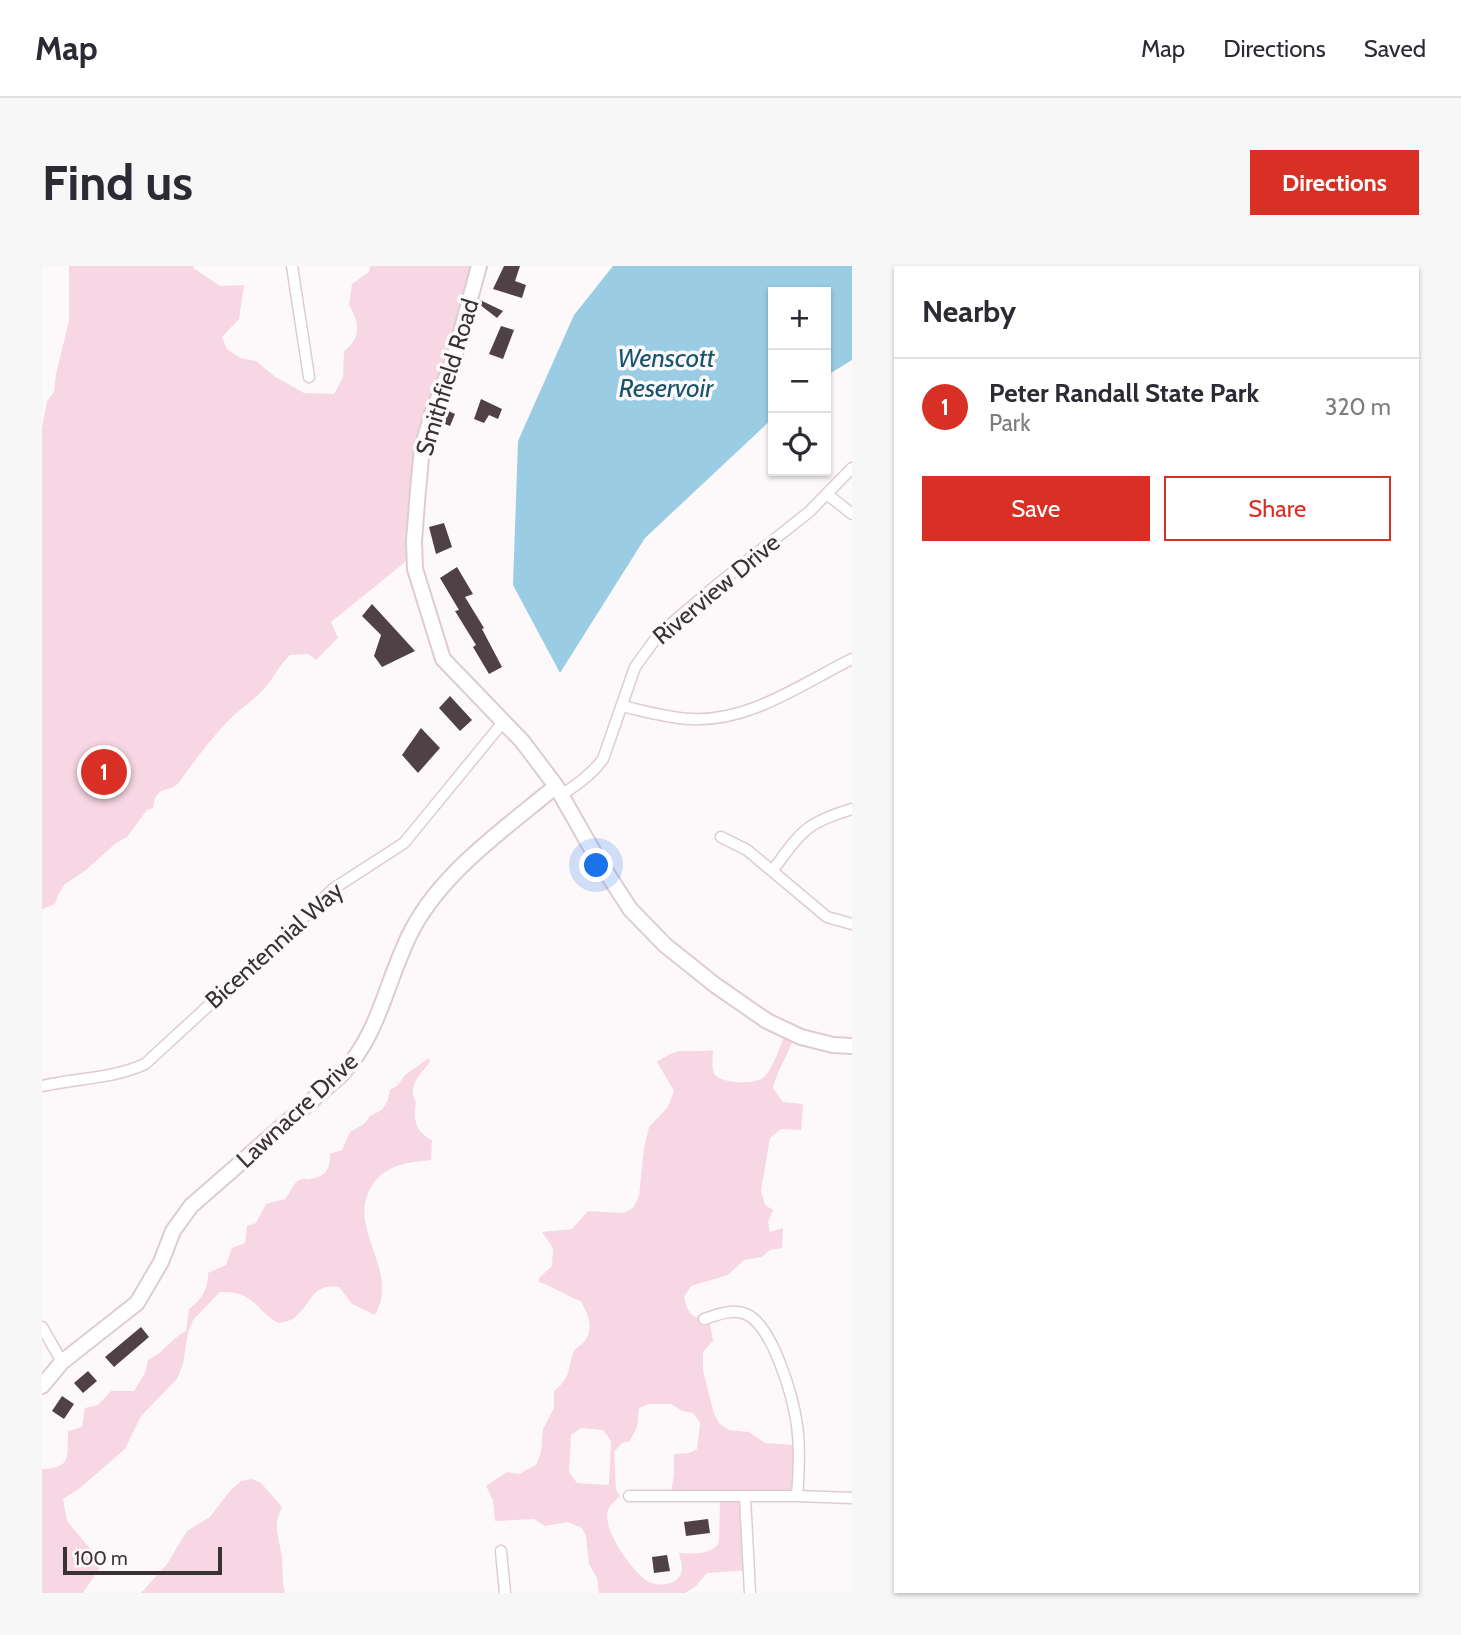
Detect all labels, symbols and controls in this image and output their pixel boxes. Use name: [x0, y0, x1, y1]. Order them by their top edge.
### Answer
text: Map: [35, 28, 98, 68]
text: Map: [1141, 34, 1185, 63]
text: Directions: [1223, 34, 1326, 63]
text: Saved: [1364, 34, 1426, 63]
button: Directions: [1250, 150, 1419, 215]
text: Find us: [42, 153, 193, 212]
map controls: [768, 287, 831, 476]
button: +: [768, 287, 831, 350]
text: Nearby: [922, 293, 1016, 330]
street label: Smithfield Road: [409, 295, 485, 459]
water label: Wenscott Reservoir: [617, 342, 716, 404]
button: −: [768, 350, 831, 413]
text: Peter Randall State Park: [989, 377, 1259, 409]
text: 1: [941, 393, 949, 421]
text: 320 m: [1325, 393, 1391, 421]
text: Park: [989, 409, 1030, 437]
button: locate: [768, 413, 831, 476]
button: Save: [922, 476, 1150, 541]
button: Share: [1164, 476, 1391, 541]
street label: Riverview Drive: [647, 528, 785, 650]
pin: 1: [81, 746, 127, 798]
your location: [579, 848, 613, 882]
street label: Bicentennial Way: [199, 876, 349, 1014]
street label: Lawnacre Drive: [230, 1046, 364, 1174]
scale bar: [63, 1544, 222, 1576]
text: 100 m: [74, 1547, 128, 1570]

